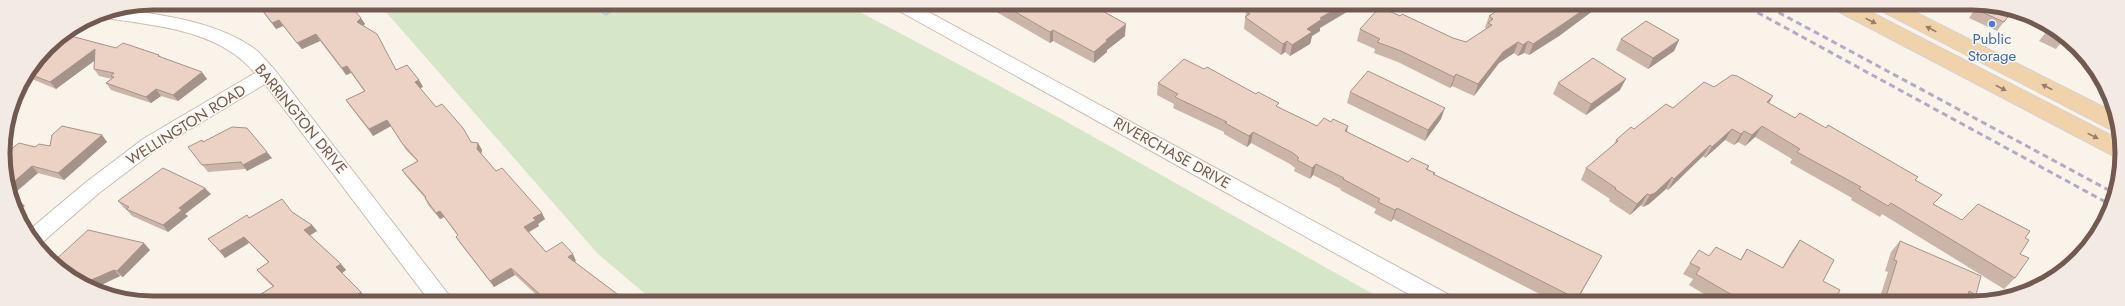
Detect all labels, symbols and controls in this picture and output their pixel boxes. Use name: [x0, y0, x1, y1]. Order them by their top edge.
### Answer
one-way arrow: [1866, 18, 1877, 24]
marker: Public Storage: [1987, 19, 1997, 29]
one-way arrow: [1925, 25, 1937, 32]
place label: Public Storage: [1968, 28, 2017, 67]
street label: BARRINGTON DRIVE: [250, 59, 352, 179]
street label: WELLINGTON ROAD: [122, 79, 250, 171]
one-way arrow: [2041, 84, 2052, 91]
one-way arrow: [1995, 85, 2006, 91]
street label: RIVERCHASE DRIVE: [1109, 112, 1235, 194]
one-way arrow: [2087, 132, 2099, 139]

